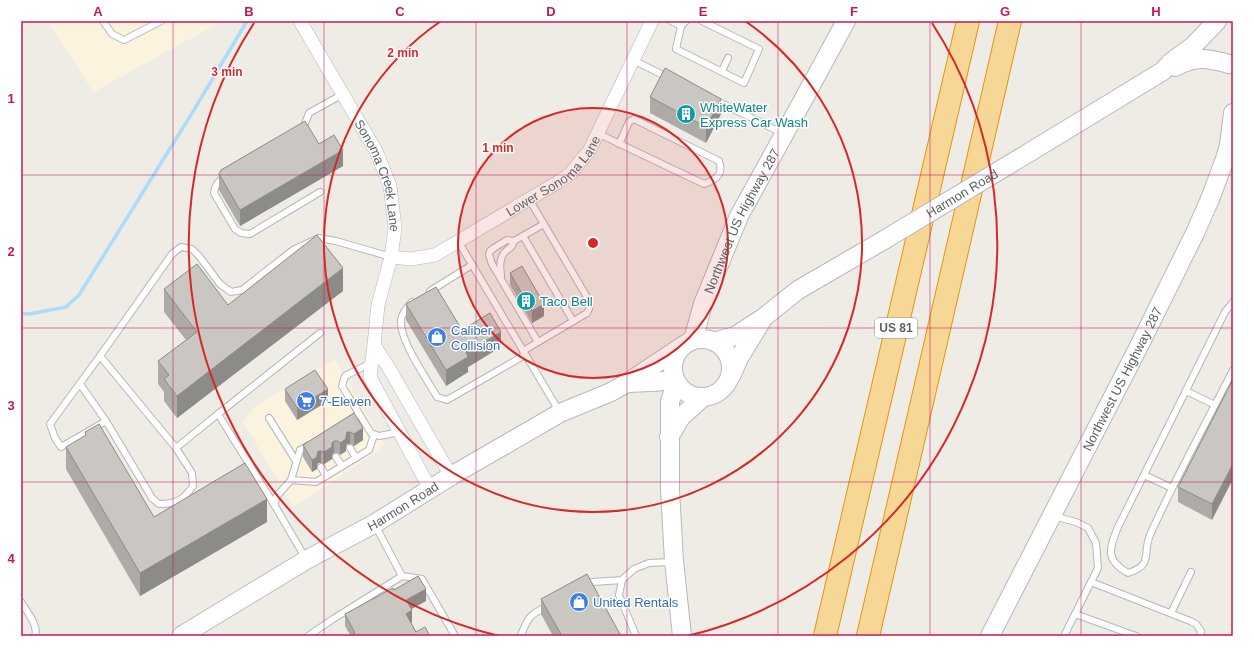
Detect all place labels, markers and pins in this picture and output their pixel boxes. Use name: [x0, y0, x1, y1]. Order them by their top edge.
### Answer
place label: WhiteWater Express Car Wash: [700, 100, 808, 130]
building icon: WhiteWater Express Car Wash: [675, 103, 697, 125]
centre of rings: [586, 236, 600, 250]
building icon: Taco Bell: [515, 290, 537, 312]
place label: Taco Bell: [540, 294, 593, 309]
place label: Caliber Collision: [451, 323, 500, 353]
shop icon: Caliber Collision: [426, 326, 448, 348]
supermarket icon: 7-Eleven: [295, 390, 317, 412]
place label: 7-Eleven: [320, 394, 371, 409]
shop icon: United Rentals: [568, 591, 590, 613]
place label: United Rentals: [593, 595, 679, 610]

